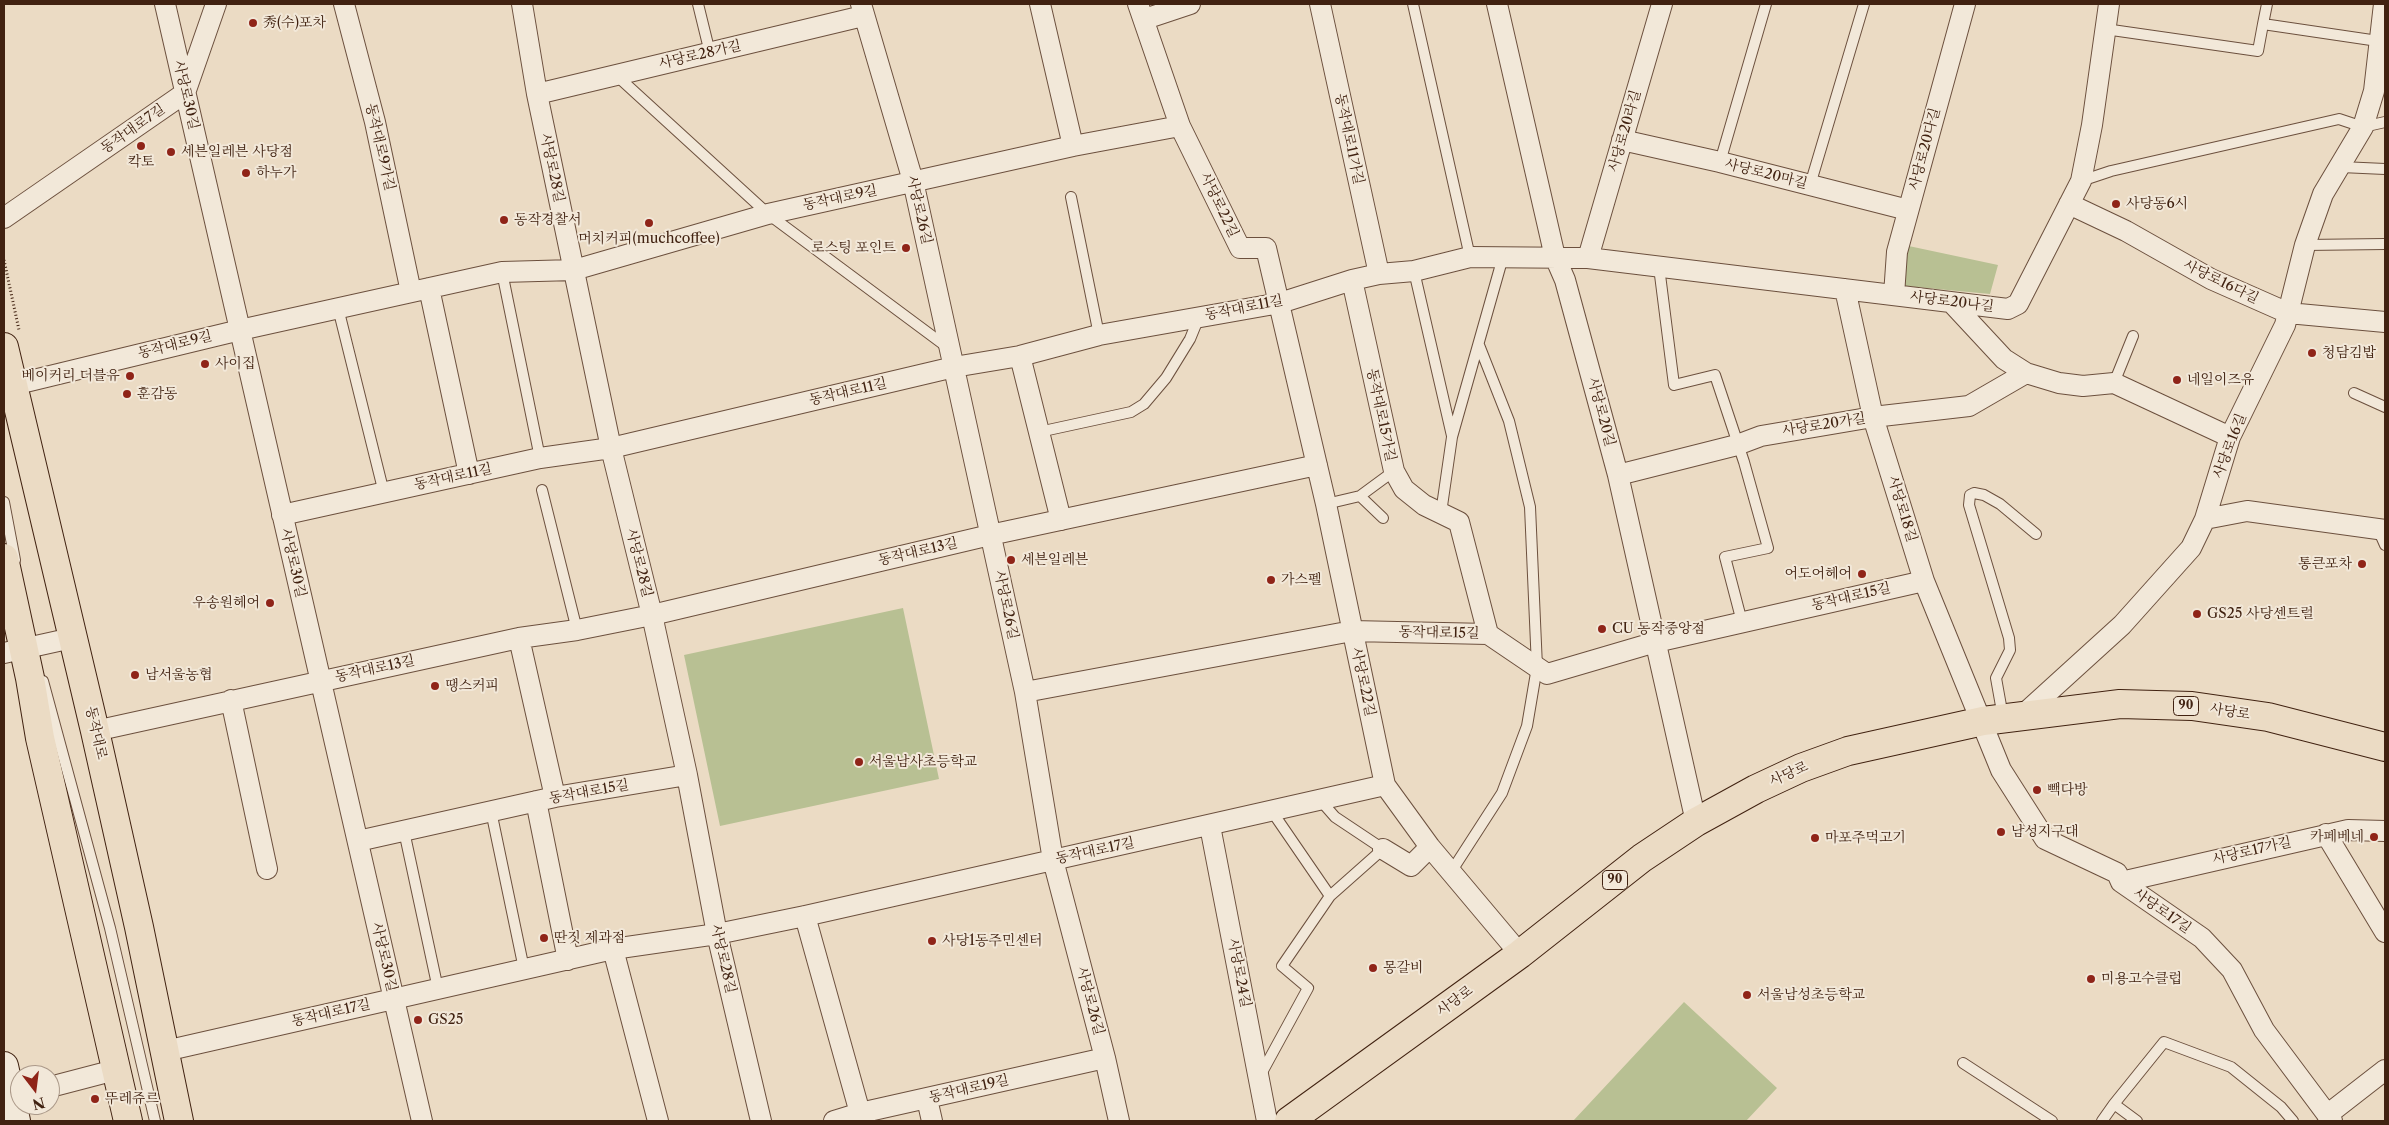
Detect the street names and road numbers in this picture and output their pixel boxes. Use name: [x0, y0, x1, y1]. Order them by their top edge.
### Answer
street label: 사당로28가길: [657, 37, 743, 73]
street label: 사당로30길: [170, 59, 202, 131]
street label: 사당로20라길: [1605, 88, 1645, 174]
street label: 동작대로11가길: [1331, 92, 1367, 186]
street label: 동작대로7길: [98, 101, 168, 157]
street label: 동작대로9가길: [362, 102, 398, 192]
street label: 사당로20다길: [1906, 106, 1944, 192]
street label: 사당로28길: [536, 132, 568, 204]
street label: 사당로20마길: [1723, 156, 1809, 192]
street label: 사당로22길: [1196, 170, 1242, 240]
street label: 사당로26길: [903, 174, 935, 246]
street label: 동작대로9길: [801, 182, 879, 214]
street label: 사당로16다길: [2181, 257, 2261, 307]
street label: 사당로20나길: [1909, 289, 1995, 315]
street label: 동작대로11길: [1203, 292, 1285, 324]
street label: 동작대로9길: [136, 328, 214, 362]
street label: 동작대로15가길: [1363, 367, 1399, 463]
street label: 동작대로11길: [807, 375, 889, 409]
street label: 사당로20길: [1584, 376, 1618, 448]
street label: 사당로20가길: [1781, 410, 1867, 440]
street label: 사당로16길: [2210, 411, 2250, 481]
street label: 동작대로11길: [412, 461, 494, 493]
street label: 사당로18길: [1884, 474, 1920, 544]
street label: 사당로30길: [277, 527, 309, 599]
street label: 사당로28길: [622, 527, 656, 599]
street label: 동작대로13길: [877, 535, 959, 569]
street label: 사당로26길: [990, 569, 1022, 641]
street label: 동작대로15길: [1810, 580, 1892, 614]
street label: 동작대로15길: [1398, 624, 1480, 642]
street label: 사당로22길: [1347, 646, 1379, 718]
street label: 동작대로13길: [334, 652, 416, 686]
road number: 90: [2174, 696, 2198, 716]
street label: 사당로: [2209, 701, 2251, 723]
street label: 동작대로: [82, 705, 110, 761]
street label: 사당로: [1767, 758, 1811, 790]
street label: 동작대로15길: [548, 777, 630, 807]
street label: 동작대로17길: [1054, 834, 1136, 868]
street label: 사당로17가길: [2211, 834, 2293, 868]
road number: 90: [1602, 870, 1628, 890]
street label: 사당로17길: [2130, 885, 2194, 937]
street label: 사당로30길: [368, 921, 400, 993]
street label: 사당로28길: [707, 923, 739, 995]
street label: 사당로24길: [1224, 937, 1254, 1009]
street label: 사당로26길: [1073, 965, 1107, 1037]
street label: 사당로: [1434, 982, 1476, 1020]
street label: 동작대로17길: [290, 996, 372, 1030]
street label: 동작대로19길: [927, 1072, 1011, 1106]

